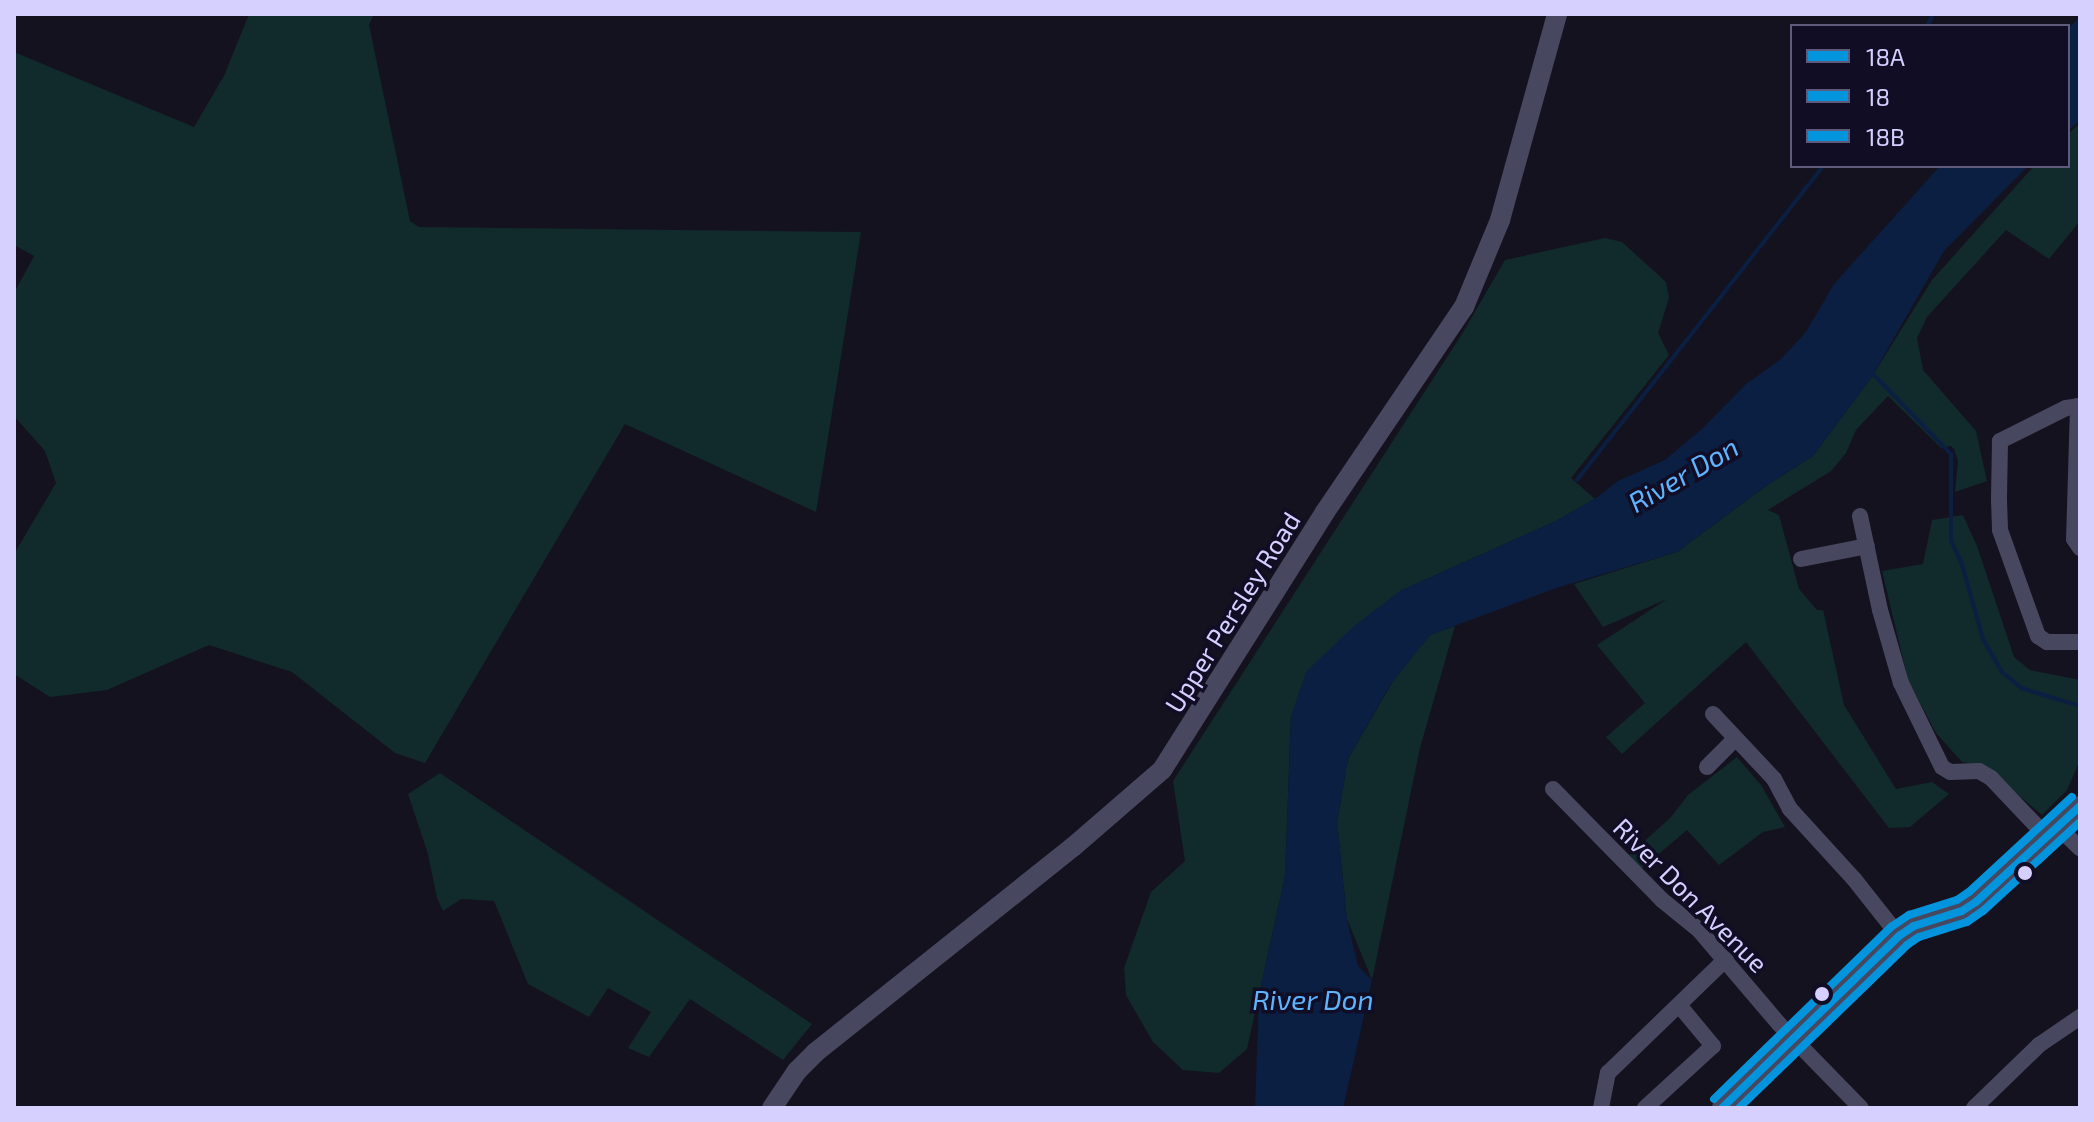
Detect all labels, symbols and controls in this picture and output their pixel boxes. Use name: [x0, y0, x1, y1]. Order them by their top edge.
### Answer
legend: [1790, 24, 2070, 168]
text: 18A: [1866, 42, 1905, 71]
text: 18: [1866, 82, 1890, 111]
text: 18B: [1866, 122, 1905, 151]
water label: River Don: [1622, 429, 1744, 519]
street label: Upper Persley Road: [1157, 506, 1307, 718]
street label: River Don Avenue: [1607, 811, 1775, 979]
unlabelled marker: [2017, 865, 2033, 881]
water label: River Don: [1252, 982, 1374, 1016]
unlabelled marker: [1814, 986, 1830, 1002]

